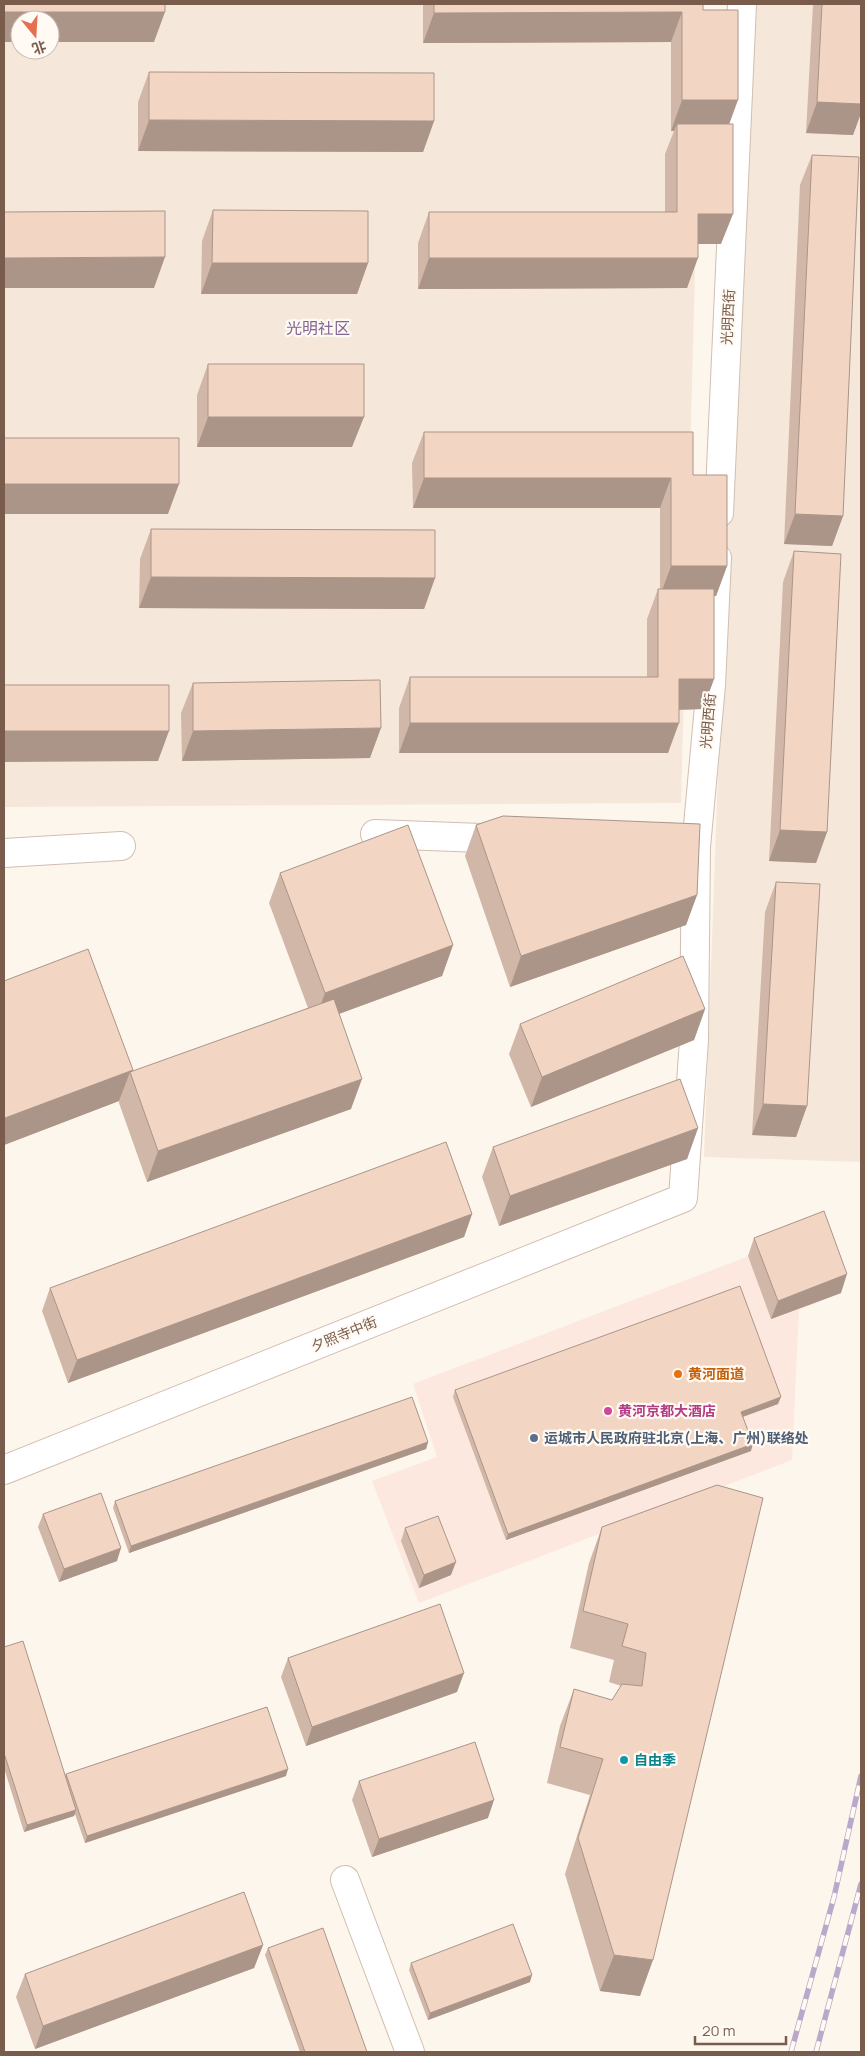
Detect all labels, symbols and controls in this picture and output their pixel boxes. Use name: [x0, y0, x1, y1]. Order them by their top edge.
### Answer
north arrow: [10, 10, 60, 60]
text: 北: [30, 37, 49, 59]
street label: 光明西街: [717, 289, 738, 345]
district label: 光明社区: [286, 317, 350, 339]
street label: 光明西街: [696, 692, 719, 750]
street label: 夕照寺中街: [308, 1312, 380, 1355]
place label: 黄河面道: [688, 1364, 744, 1383]
marker: 黄河面道: [672, 1368, 684, 1380]
place label: 黄河京都大酒店: [618, 1401, 716, 1420]
marker: 黄河京都大酒店: [602, 1405, 614, 1417]
place label: 运城市人民政府驻北京(上海、广州)联络处: [544, 1428, 809, 1447]
marker: 运城市人民政府驻北京(上海、广州)联络处: [528, 1432, 540, 1444]
place label: 自由季: [634, 1750, 676, 1769]
marker: 自由季: [618, 1754, 630, 1766]
scale bar: [695, 2014, 786, 2046]
text: 20 m: [702, 2020, 735, 2041]

